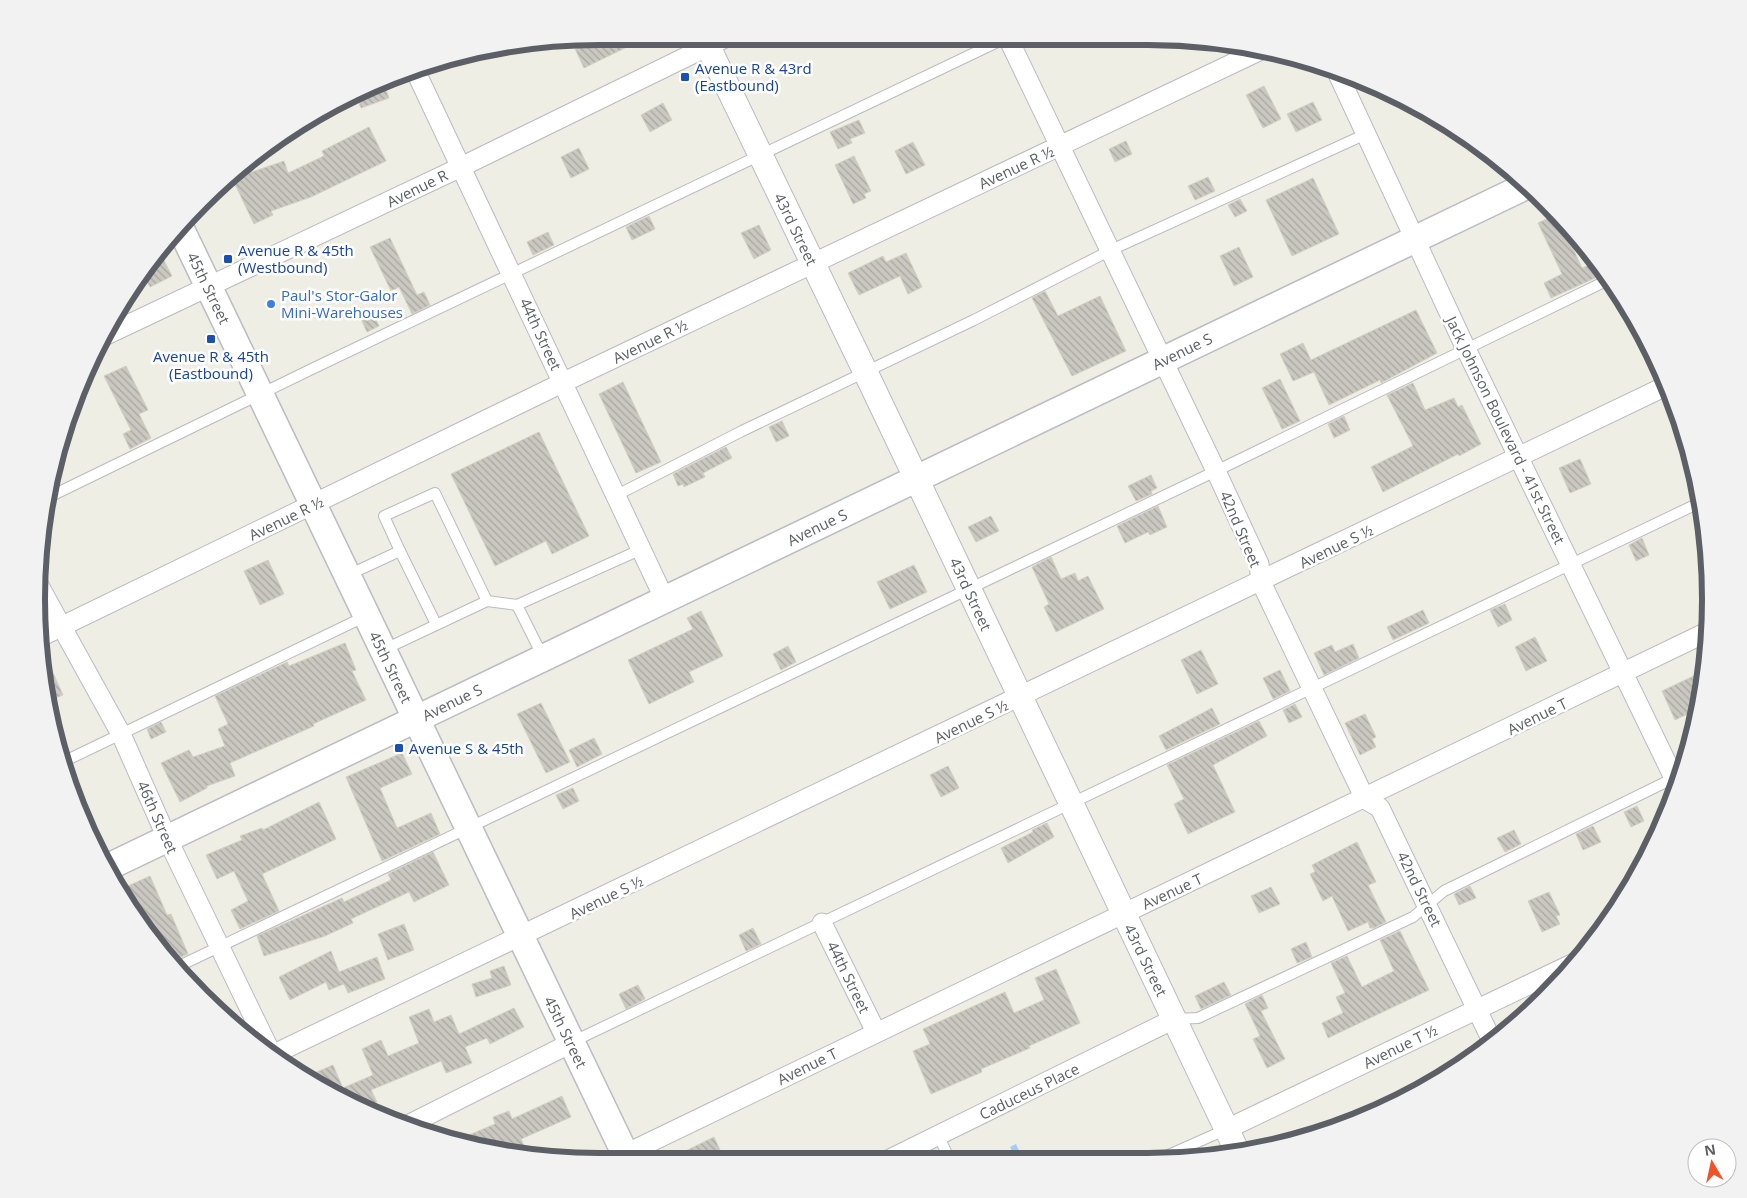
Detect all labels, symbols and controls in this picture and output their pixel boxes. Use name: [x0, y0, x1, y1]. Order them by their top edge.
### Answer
place label: Avenue R & 43rd (Eastbound): [695, 58, 812, 95]
marker: Avenue R & 43rd (Eastbound): [679, 71, 691, 83]
street label: Avenue R ½: [975, 141, 1057, 193]
street label: Avenue R: [383, 164, 451, 211]
street label: 43rd Street: [770, 189, 822, 269]
place label: Avenue R & 45th (Westbound): [238, 240, 354, 277]
street label: 45th Street: [183, 249, 235, 327]
marker: Avenue R & 45th (Westbound): [222, 253, 234, 265]
place label: Paul's Stor-Galor Mini-Warehouses: [281, 285, 403, 322]
street label: 44th Street: [516, 295, 566, 373]
marker: Paul's Stor-Galor Mini-Warehouses: [265, 298, 277, 310]
street label: Jack Johnson Boulevard - 41st Street: [1441, 311, 1570, 547]
street label: Avenue R ½: [609, 314, 691, 368]
street label: Avenue S: [1149, 328, 1215, 374]
marker: Avenue R & 45th (Eastbound): [205, 333, 217, 345]
place label: Avenue R & 45th (Eastbound): [153, 346, 269, 383]
street label: 42nd Street: [1216, 488, 1266, 570]
street label: Avenue R ½: [245, 491, 327, 545]
street label: Avenue S: [784, 504, 850, 550]
street label: Avenue S ½: [1296, 520, 1376, 572]
street label: 43rd Street: [945, 554, 997, 634]
street label: 45th Street: [365, 628, 417, 706]
street label: Avenue S: [419, 679, 485, 725]
street label: Avenue T: [1504, 693, 1571, 739]
street label: Avenue S ½: [931, 695, 1011, 747]
place label: Avenue S & 45th: [409, 738, 524, 758]
marker: Avenue S & 45th: [393, 742, 405, 754]
street label: 46th Street: [133, 778, 183, 856]
street label: 42nd Street: [1393, 848, 1447, 930]
street label: Avenue T: [1139, 868, 1206, 914]
street label: Avenue S ½: [566, 871, 646, 923]
street label: 43rd Street: [1120, 920, 1172, 1000]
street label: 44th Street: [823, 938, 875, 1016]
street label: 45th Street: [540, 993, 592, 1071]
street label: Avenue T ½: [1360, 1020, 1440, 1072]
street label: Avenue T: [774, 1043, 841, 1089]
street label: Caduceus Place: [976, 1058, 1082, 1124]
north arrow: [1687, 1138, 1737, 1188]
text: N: [1703, 1139, 1717, 1160]

